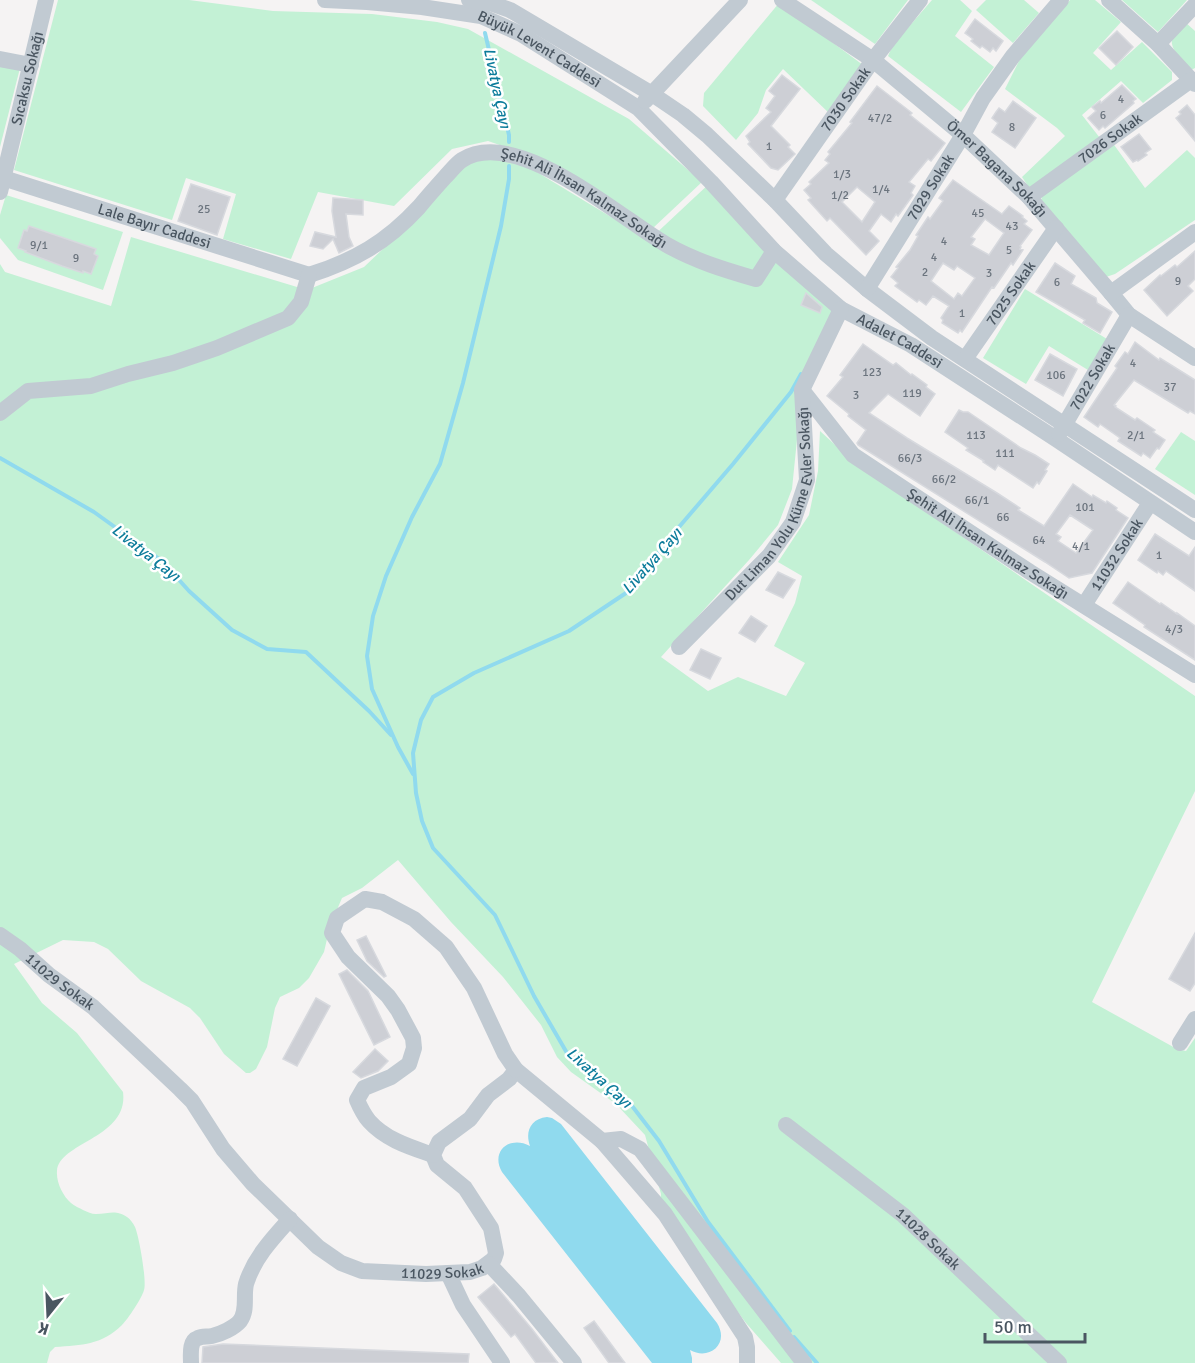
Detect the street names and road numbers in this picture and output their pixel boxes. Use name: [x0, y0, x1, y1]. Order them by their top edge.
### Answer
street label: Büyük Levent Caddesi: [475, 7, 604, 91]
street label: Sıcaksu Sokağı: [7, 29, 47, 127]
street label: 7030 Sokak: [817, 63, 875, 135]
street label: 7026 Sokak: [1075, 109, 1146, 168]
street label: Ömer Bagana Sokağı: [943, 116, 1051, 221]
street label: Şehit Ali İhsan Kalmaz Sokağı: [499, 144, 670, 252]
street label: 7029 Sokak: [903, 150, 958, 224]
street label: Lale Bayır Caddesi: [96, 200, 213, 252]
street label: 7025 Sokak: [982, 257, 1040, 329]
street label: Adalet Caddesi: [854, 310, 946, 372]
street label: 7022 Sokak: [1066, 340, 1119, 414]
street label: Dut Liman Yolu Küme Evler Sokağı: [721, 406, 816, 604]
street label: Şehit Ali İhsan Kalmaz Sokağı: [904, 484, 1072, 603]
street label: 11032 Sokak: [1087, 515, 1147, 594]
street label: 11029 Sokak: [22, 949, 98, 1014]
street label: 11028 Sokak: [892, 1204, 964, 1274]
street label: 11029 Sokak: [401, 1259, 486, 1283]

